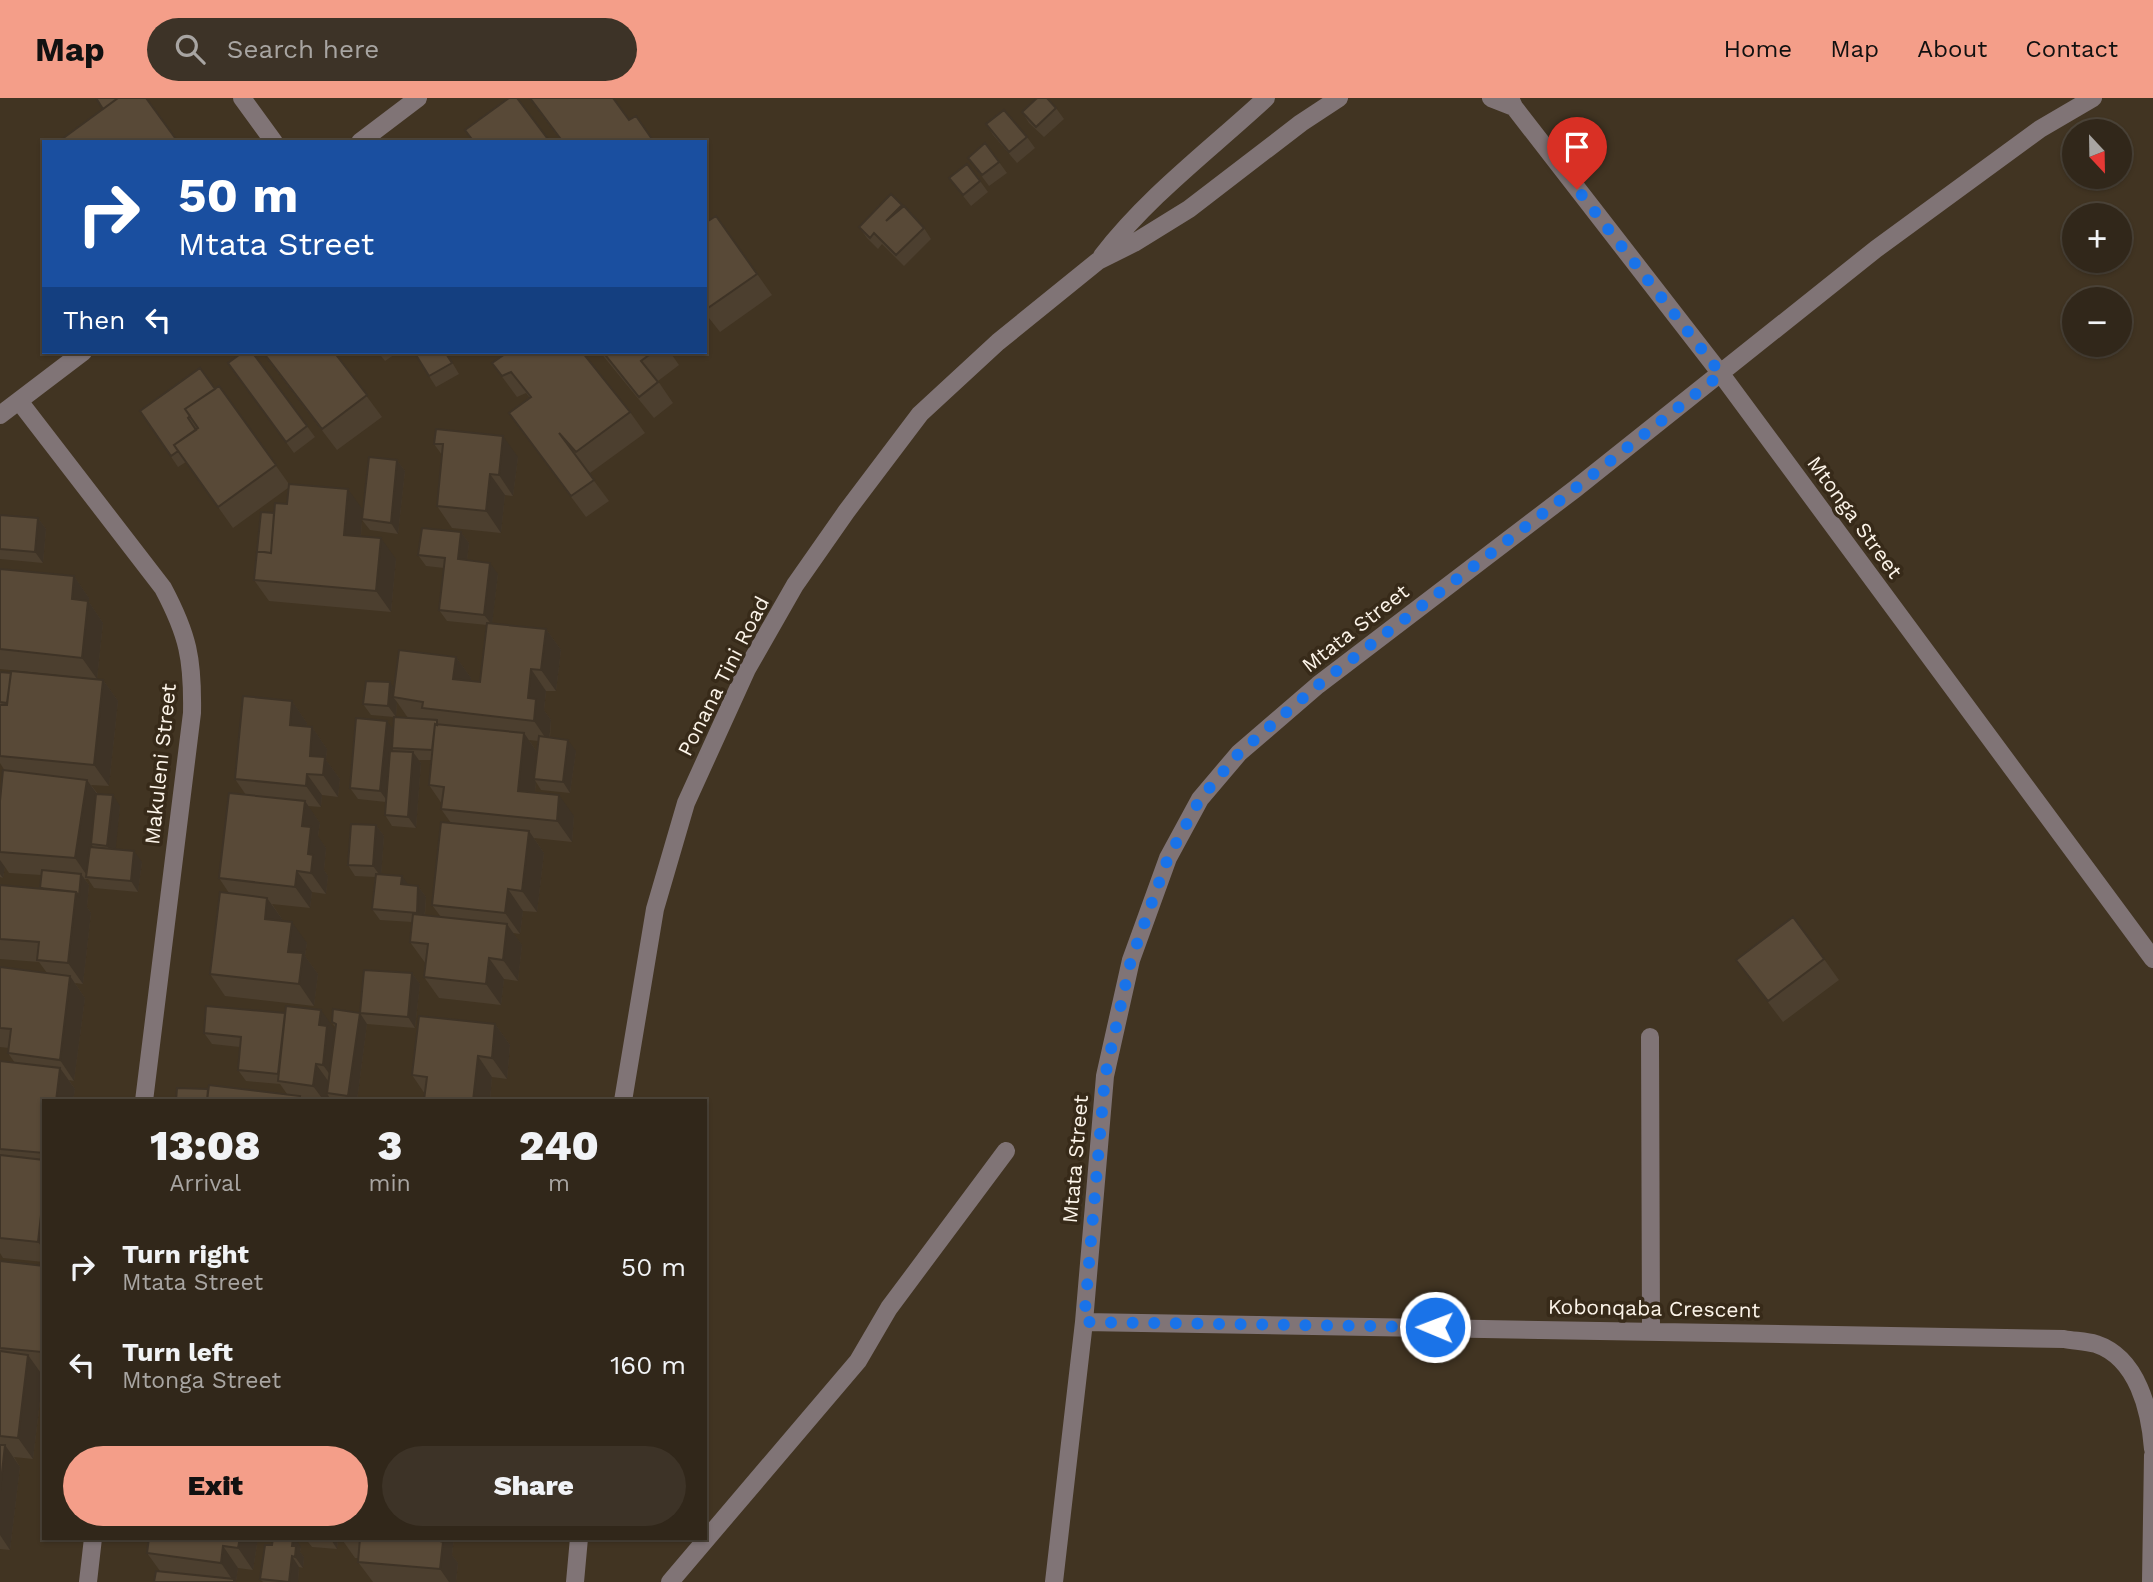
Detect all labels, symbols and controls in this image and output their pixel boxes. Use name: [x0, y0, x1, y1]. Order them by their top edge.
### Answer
search box: [147, 18, 637, 81]
text: Map: [35, 30, 105, 69]
icon: search: [171, 30, 209, 68]
text: Search here: [227, 34, 379, 64]
text: Home: [1724, 35, 1792, 63]
text: Map: [1830, 35, 1879, 63]
text: About: [1917, 35, 1987, 63]
text: Contact: [2025, 35, 2118, 63]
pin: [1547, 117, 1607, 189]
north arrow: [2062, 119, 2132, 189]
map controls: [2062, 119, 2132, 357]
icon: arrive: [1558, 128, 1596, 166]
text: 50 m: [178, 166, 298, 224]
icon: right: [63, 168, 154, 259]
button: +: [2062, 203, 2132, 273]
text: Mtata Street: [178, 225, 374, 263]
button: −: [2062, 287, 2132, 357]
icon: left: [139, 301, 177, 339]
text: Then: [63, 305, 125, 335]
street label: Mtonga Street: [1802, 451, 1908, 583]
street label: Mtata Street: [1297, 578, 1414, 677]
street label: Ponana Tini Road: [672, 592, 774, 760]
street label: Makuleni Street: [139, 682, 181, 846]
street label: Mtata Street: [1057, 1094, 1093, 1224]
text: 13:08: [150, 1121, 260, 1170]
text: 3: [377, 1121, 402, 1170]
text: 240: [519, 1121, 599, 1170]
text: Arrival: [169, 1170, 241, 1197]
text: min: [369, 1170, 411, 1197]
text: m: [548, 1170, 570, 1197]
text: Turn right: [122, 1239, 249, 1269]
icon: right: [63, 1248, 101, 1286]
text: 50 m: [621, 1252, 686, 1282]
text: Mtata Street: [122, 1269, 263, 1296]
position arrow: [1398, 1290, 1472, 1364]
street label: Kobonqaba Crescent: [1548, 1294, 1761, 1322]
text: Turn left: [122, 1337, 233, 1367]
icon: left: [63, 1346, 101, 1384]
text: 160 m: [610, 1350, 686, 1380]
text: Mtonga Street: [122, 1367, 281, 1394]
button: Exit: [63, 1446, 368, 1526]
button: Share: [382, 1446, 686, 1526]

